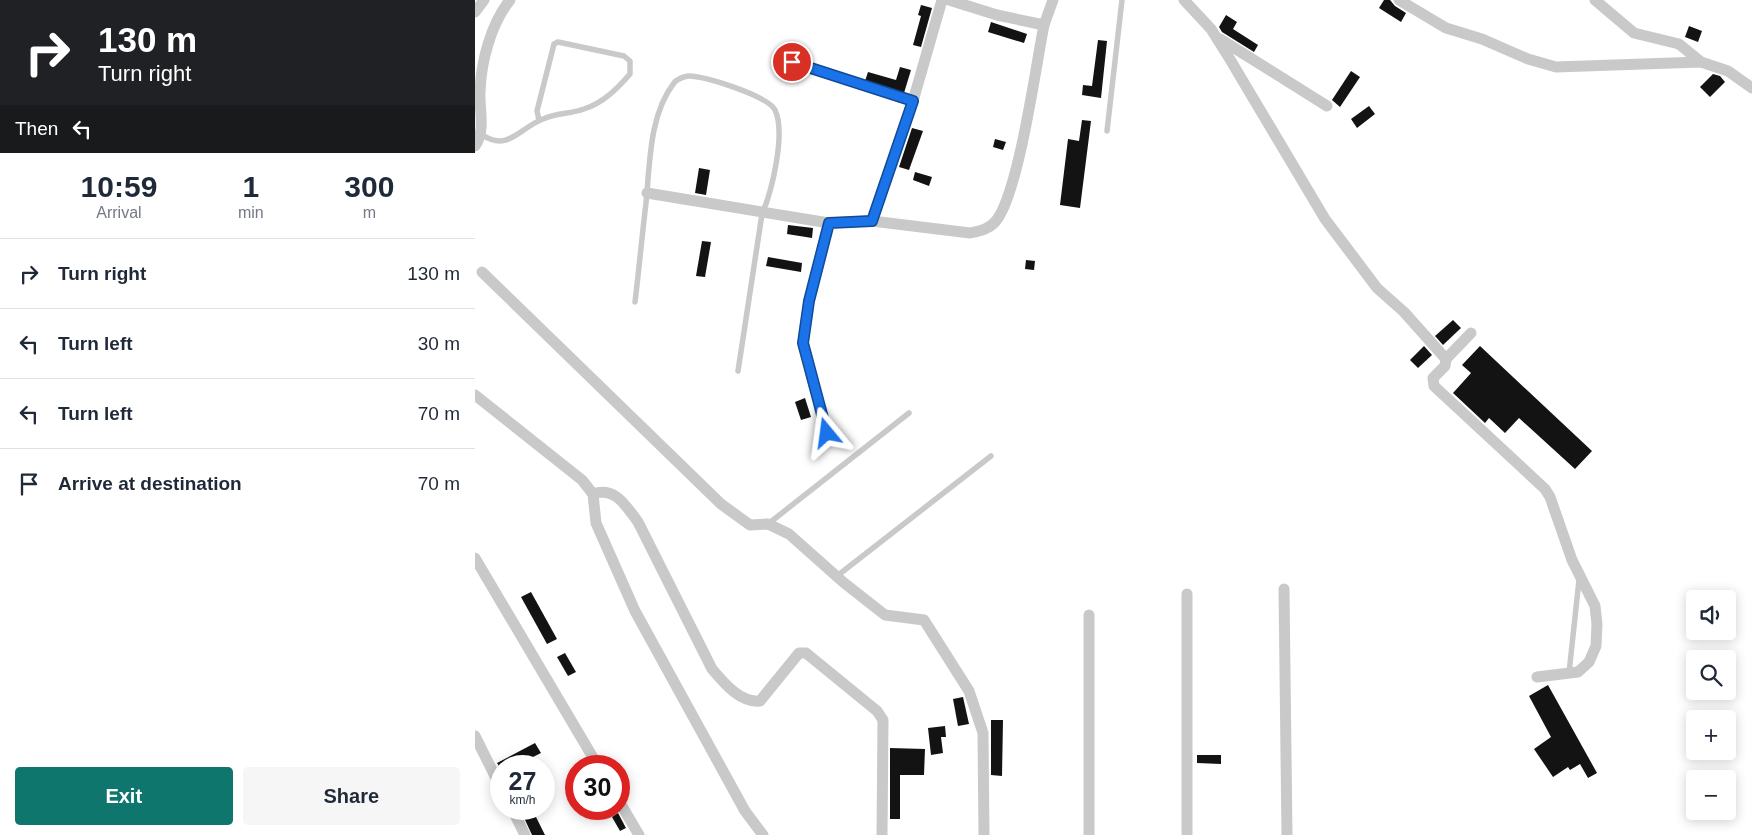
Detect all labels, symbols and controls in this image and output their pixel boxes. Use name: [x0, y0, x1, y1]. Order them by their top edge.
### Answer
icon: right: [15, 20, 80, 85]
text: 130 m: [98, 20, 197, 59]
pin: [771, 41, 813, 83]
icon: arrive: [778, 48, 806, 76]
text: Turn right: [98, 61, 191, 86]
icon: left: [68, 115, 96, 143]
text: Then: [15, 118, 58, 139]
text: 10:59: [81, 170, 157, 203]
text: 1: [242, 170, 259, 203]
text: 300: [344, 170, 394, 203]
text: Arrival: [96, 204, 142, 221]
text: min: [238, 204, 264, 221]
text: m: [363, 204, 376, 221]
icon: right: [15, 260, 43, 288]
text: Turn right: [58, 263, 146, 284]
text: 130 m: [407, 263, 460, 284]
icon: left: [15, 330, 43, 358]
text: Turn left: [58, 333, 133, 354]
text: 30 m: [418, 333, 460, 354]
icon: left: [15, 400, 43, 428]
text: Turn left: [58, 403, 133, 424]
text: 70 m: [418, 403, 460, 424]
position arrow: [800, 406, 852, 458]
icon: arrive: [15, 470, 43, 498]
text: Arrive at destination: [58, 473, 242, 494]
text: 70 m: [418, 473, 460, 494]
map controls: [1686, 590, 1736, 820]
button: sound: [1686, 590, 1736, 640]
button: search: [1686, 650, 1736, 700]
button: +: [1686, 710, 1736, 760]
speed limit sign: 30: [565, 755, 630, 820]
button: Exit: [15, 767, 233, 825]
button: Share: [243, 767, 460, 825]
text: 27: [509, 767, 536, 795]
button: −: [1686, 770, 1736, 820]
text: km/h: [509, 793, 536, 807]

